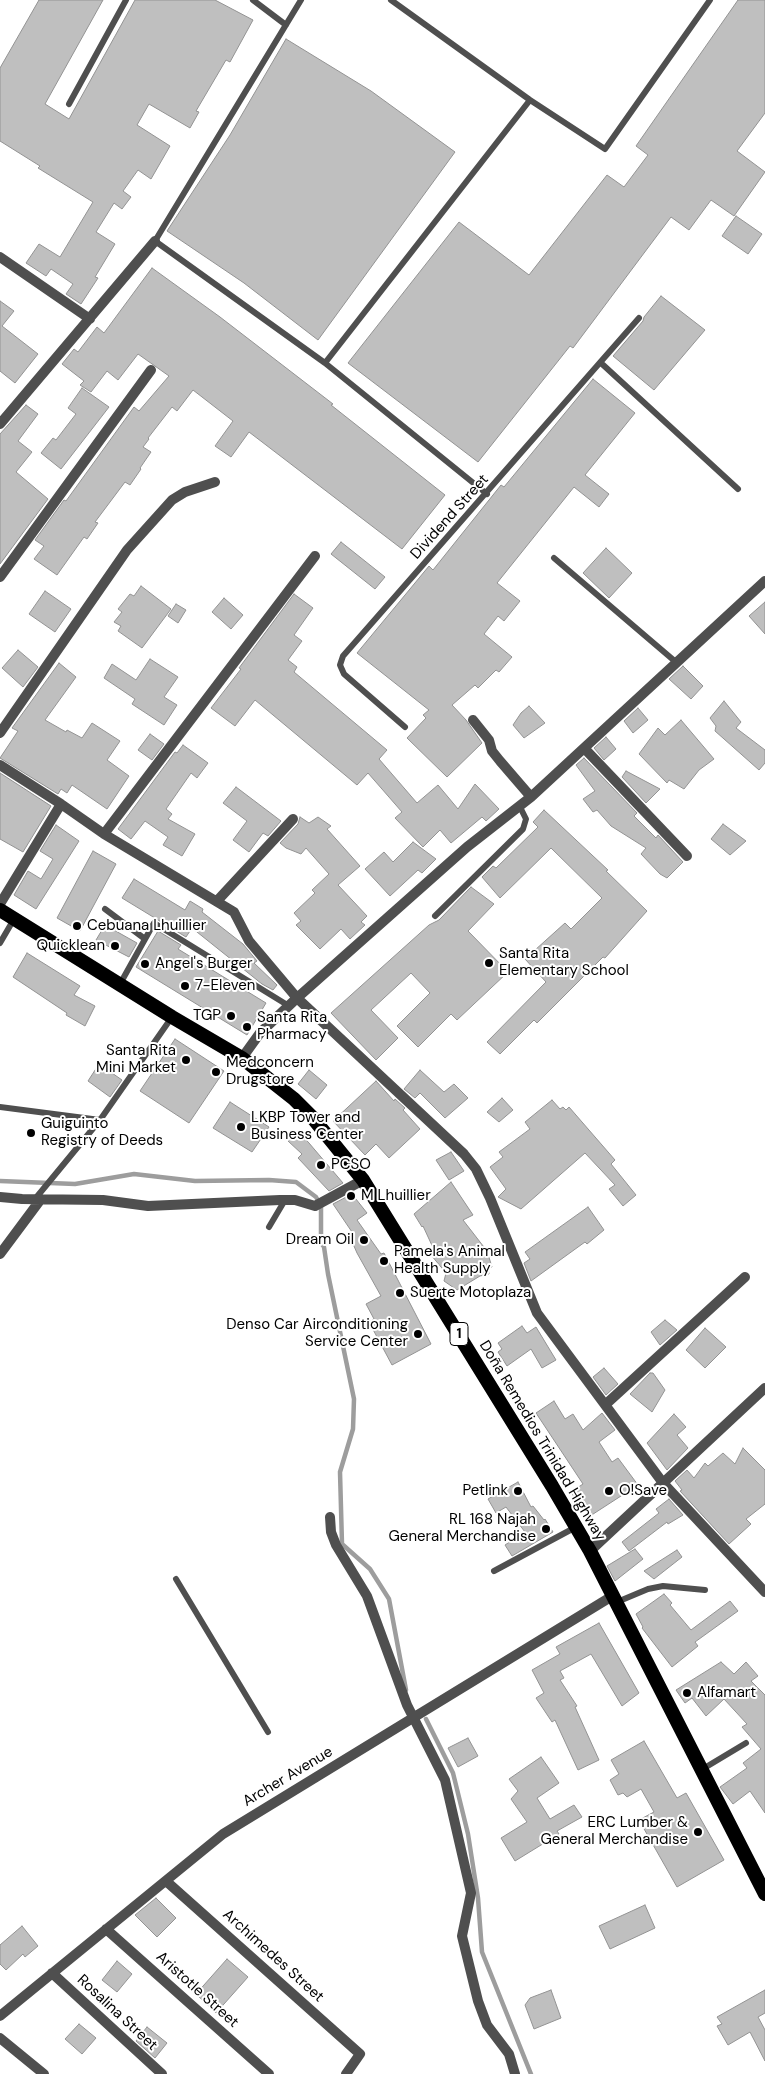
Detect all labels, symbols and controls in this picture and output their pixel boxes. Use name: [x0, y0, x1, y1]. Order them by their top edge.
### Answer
street label: Dividend Street: [407, 471, 493, 563]
place label: Cebuana Lhuillier: [87, 917, 206, 935]
marker: Cebuana Lhuillier: [71, 920, 83, 932]
place label: Quicklean: [36, 937, 105, 955]
marker: Quicklean: [109, 940, 121, 952]
place label: Santa Rita Elementary School: [499, 945, 629, 980]
place label: Angel's Burger: [155, 955, 253, 973]
marker: Santa Rita Elementary School: [483, 957, 495, 969]
marker: Angel's Burger: [139, 958, 151, 970]
place label: 7-Eleven: [195, 977, 255, 995]
marker: 7-Eleven: [179, 980, 191, 992]
place label: TGP: [193, 1007, 221, 1025]
place label: Santa Rita Pharmacy: [257, 1009, 327, 1044]
marker: TGP: [225, 1010, 237, 1022]
marker: Santa Rita Pharmacy: [241, 1021, 253, 1033]
place label: Santa Rita Mini Market: [96, 1042, 176, 1077]
marker: Santa Rita Mini Market: [180, 1054, 192, 1066]
place label: Medconcern Drugstore: [226, 1054, 314, 1089]
marker: Medconcern Drugstore: [210, 1066, 222, 1078]
place label: LKBP Tower and Business Center: [251, 1109, 364, 1144]
place label: Guiguinto Registry of Deeds: [41, 1115, 163, 1150]
marker: LKBP Tower and Business Center: [235, 1121, 247, 1133]
marker: Guiguinto Registry of Deeds: [25, 1127, 37, 1139]
place label: PCSO: [331, 1156, 371, 1174]
marker: PCSO: [315, 1159, 327, 1171]
place label: M Lhuillier: [361, 1187, 431, 1205]
marker: M Lhuillier: [345, 1190, 357, 1202]
place label: Dream Oil: [286, 1231, 354, 1249]
marker: Dream Oil: [358, 1234, 370, 1246]
place label: Pamela's Animal Health Supply: [394, 1243, 505, 1278]
marker: Pamela's Animal Health Supply: [378, 1255, 390, 1267]
place label: Suerte Motoplaza: [410, 1284, 531, 1302]
marker: Suerte Motoplaza: [394, 1287, 406, 1299]
place label: Denso Car Airconditioning Service Center: [226, 1316, 408, 1351]
road number: 1: [450, 1322, 468, 1346]
marker: Denso Car Airconditioning Service Center: [412, 1328, 424, 1340]
street label: Doña Remedios Trinidad Highway: [475, 1338, 609, 1544]
place label: Petlink: [462, 1482, 508, 1500]
place label: O!Save: [619, 1482, 667, 1500]
marker: Petlink: [512, 1485, 524, 1497]
marker: O!Save: [603, 1485, 615, 1497]
place label: RL 168 Najah General Merchandise: [389, 1511, 536, 1546]
marker: RL 168 Najah General Merchandise: [540, 1523, 552, 1535]
place label: Alfamart: [697, 1684, 756, 1702]
marker: Alfamart: [681, 1687, 693, 1699]
street label: Archer Avenue: [240, 1743, 336, 1811]
place label: ERC Lumber & General Merchandise: [541, 1814, 688, 1849]
marker: ERC Lumber & General Merchandise: [692, 1826, 704, 1838]
street label: Archimedes Street: [219, 1906, 327, 2006]
street label: Aristotle Street: [152, 1948, 242, 2032]
street label: Rosalina Street: [73, 1971, 161, 2055]

